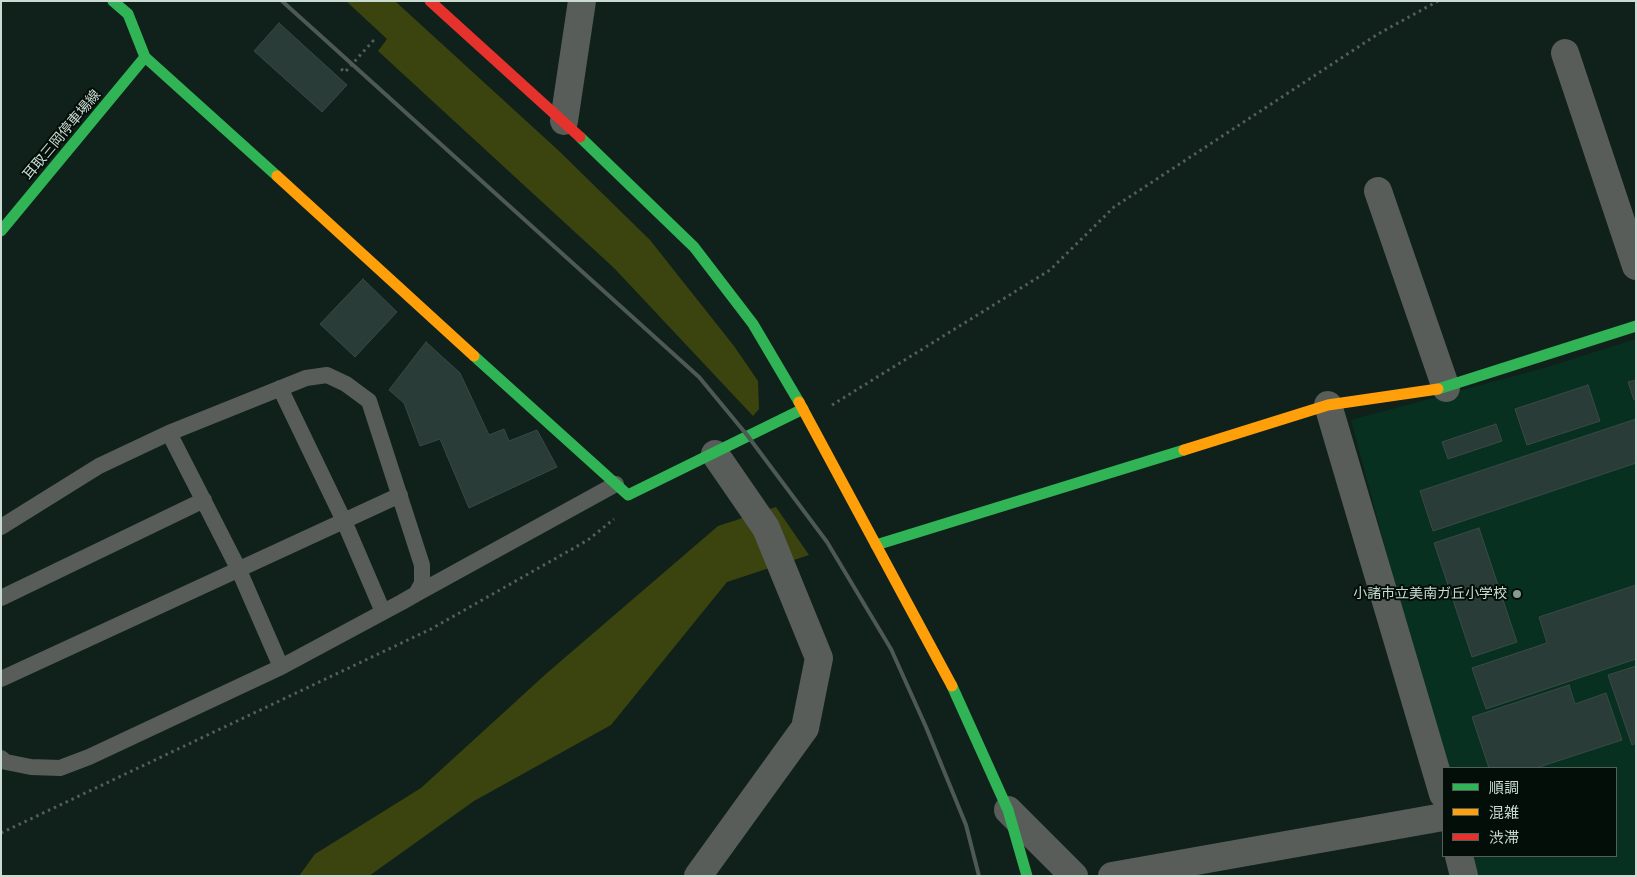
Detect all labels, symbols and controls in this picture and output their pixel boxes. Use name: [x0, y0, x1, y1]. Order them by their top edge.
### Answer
street label: 耳取三岡停車場線: [20, 87, 104, 183]
place label: 小諸市立美南ガ丘小学校: [1353, 586, 1507, 602]
marker: 小諸市立美南ガ丘小学校: [1511, 588, 1523, 600]
legend: [1442, 767, 1617, 857]
text: 順調: [1489, 779, 1519, 797]
text: 混雑: [1489, 804, 1519, 822]
text: 渋滞: [1489, 829, 1519, 847]

